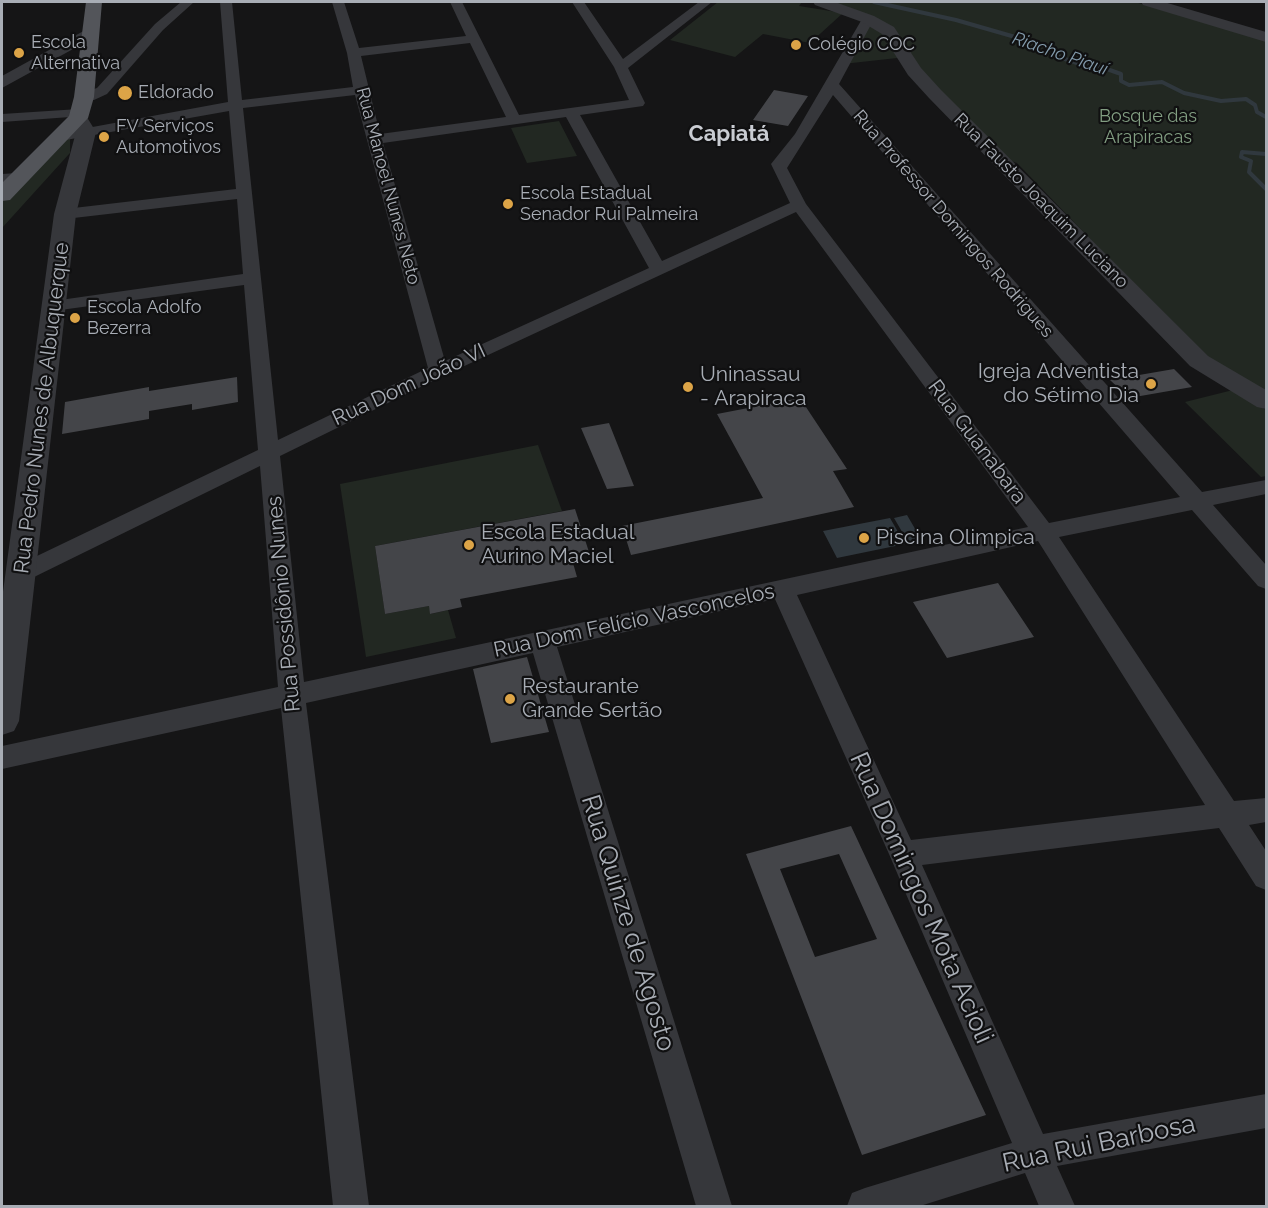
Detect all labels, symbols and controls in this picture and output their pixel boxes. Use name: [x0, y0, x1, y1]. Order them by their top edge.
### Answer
water label: Riacho Piauí: [1009, 28, 1111, 80]
place label: Escola Alternativa: [31, 32, 120, 74]
place label: Colégio COC: [808, 34, 915, 56]
marker: Colégio COC: [789, 38, 803, 52]
marker: Escola Alternativa: [12, 46, 26, 60]
place label: Eldorado: [138, 82, 214, 104]
marker: Eldorado: [116, 84, 134, 102]
street label: Rua Manoel Nunes Neto: [351, 85, 425, 287]
street label: Rua Professor Domingos Rodrigues: [848, 106, 1058, 342]
park label: Bosque das Arapiracas: [1099, 106, 1197, 148]
street label: Rua Fausto Joaquim Luciano: [949, 109, 1133, 293]
place label: FV Serviços Automotivos: [116, 116, 221, 158]
district label: Capiatá: [689, 121, 769, 147]
marker: FV Serviços Automotivos: [97, 130, 111, 144]
place label: Escola Estadual Senador Rui Palmeira: [520, 183, 698, 226]
marker: Escola Estadual Senador Rui Palmeira: [501, 197, 515, 211]
street label: Rua Pedro Nunes de Albuquerque: [9, 241, 75, 575]
place label: Escola Adolfo Bezerra: [87, 297, 201, 340]
marker: Escola Adolfo Bezerra: [68, 311, 82, 325]
street label: Rua Dom João VI: [328, 338, 490, 432]
place label: Igreja Adventista do Sétimo Dia: [978, 359, 1139, 409]
place label: Uninassau - Arapiraca: [700, 362, 806, 412]
street label: Rua Guanabara: [922, 375, 1032, 509]
marker: Igreja Adventista do Sétimo Dia: [1144, 377, 1158, 391]
marker: Uninassau - Arapiraca: [681, 380, 695, 394]
street label: Rua Possidônio Nunes: [262, 495, 306, 713]
place label: Escola Estadual Aurino Maciel: [481, 520, 634, 570]
place label: Piscina Olimpica: [876, 525, 1035, 551]
marker: Piscina Olimpica: [857, 531, 871, 545]
marker: Escola Estadual Aurino Maciel: [462, 538, 476, 552]
street label: Rua Dom Felício Vasconcelos: [491, 579, 777, 663]
place label: Restaurante Grande Sertão: [522, 674, 662, 724]
marker: Restaurante Grande Sertão: [503, 692, 517, 706]
street label: Rua Domingos Mota Acioli: [843, 748, 999, 1048]
street label: Rua Quinze de Agosto: [574, 791, 682, 1055]
street label: Rua Rui Barbosa: [1000, 1108, 1198, 1180]

